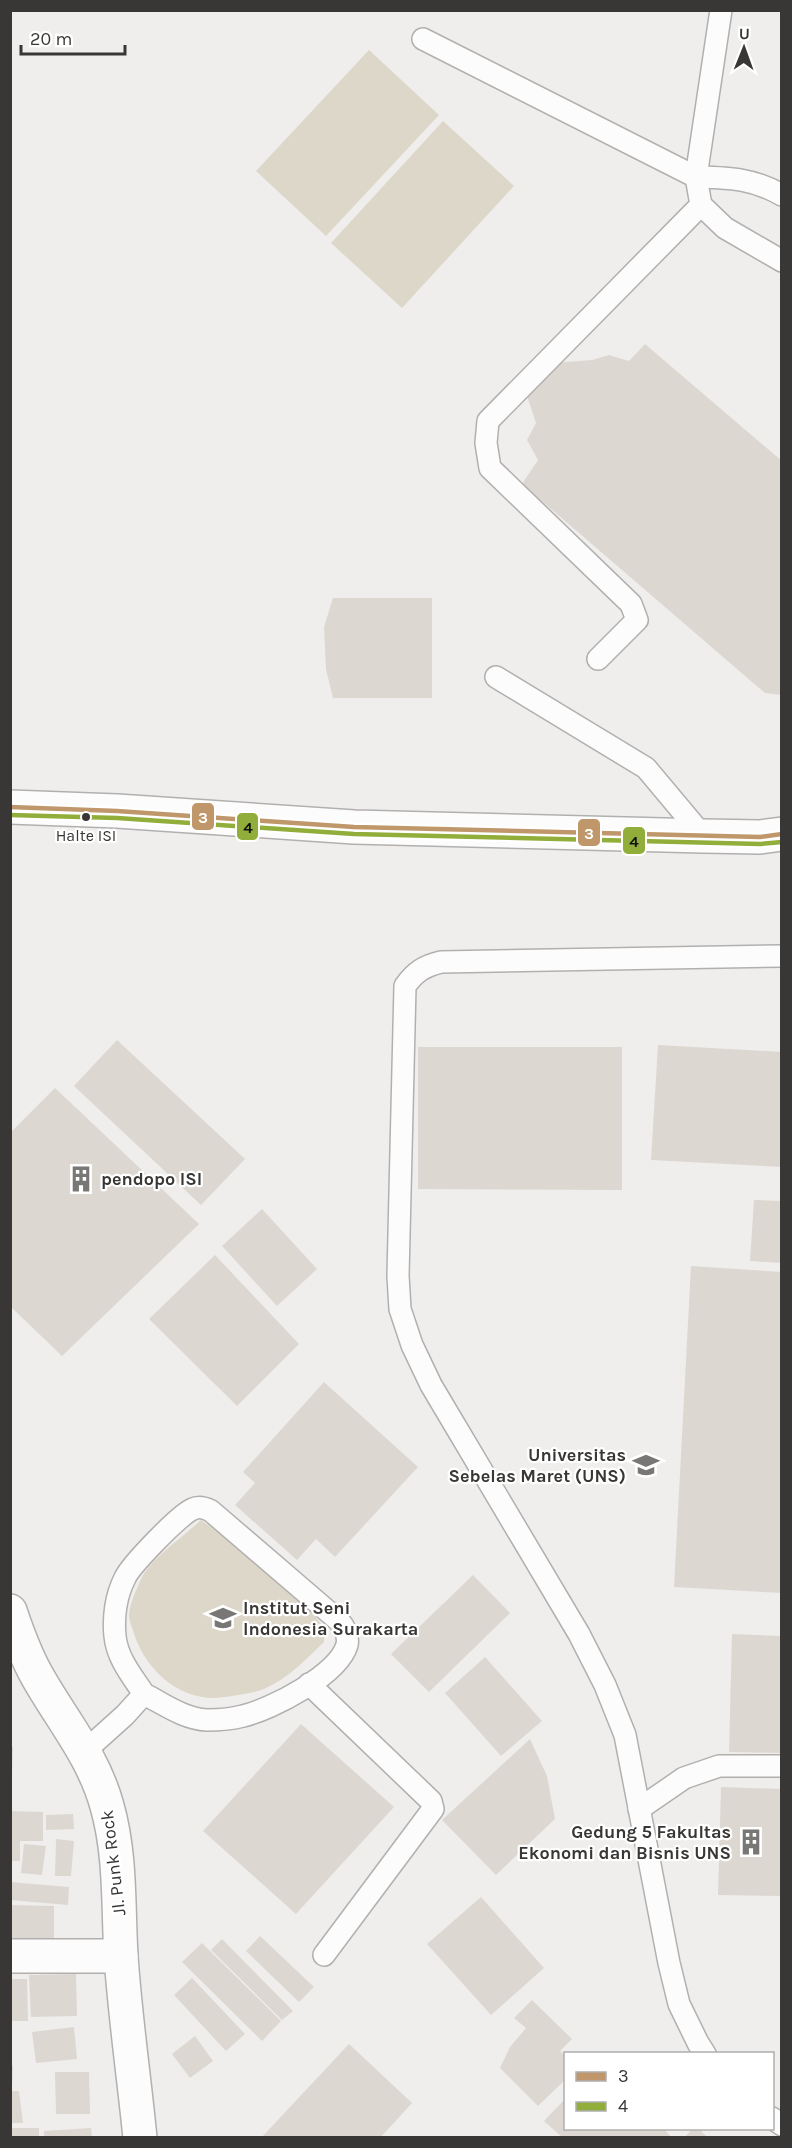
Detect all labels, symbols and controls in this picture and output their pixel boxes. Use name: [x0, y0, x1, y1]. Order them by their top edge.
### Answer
scale bar: [21, 18, 124, 56]
north arrow: [714, 18, 774, 78]
text: U: [739, 24, 750, 43]
text: 20 m: [30, 28, 72, 50]
line badge: 3: [191, 802, 215, 831]
text: 3: [198, 808, 208, 827]
marker: Halte ISI: [80, 811, 92, 823]
line badge: 4: [236, 812, 259, 841]
text: 4: [243, 818, 253, 837]
line badge: 3: [577, 818, 601, 847]
text: 3: [584, 824, 594, 843]
place label: Halte ISI: [56, 826, 116, 845]
line badge: 4: [622, 826, 646, 855]
text: 4: [629, 832, 639, 851]
building icon: pendopo ISI: [66, 1164, 96, 1194]
place label: pendopo ISI: [101, 1168, 202, 1190]
place label: Universitas Sebelas Maret (UNS): [449, 1444, 626, 1487]
school or university icon: Universitas Sebelas Maret (UNS): [631, 1450, 661, 1480]
place label: Institut Seni Indonesia Surakarta: [243, 1597, 418, 1640]
school or university icon: Institut Seni Indonesia Surakarta: [208, 1603, 238, 1633]
street label: Jl. Punk Rock: [96, 1809, 130, 1917]
place label: Gedung 5 Fakultas Ekonomi dan Bisnis UNS: [518, 1821, 731, 1864]
building icon: Gedung 5 Fakultas Ekonomi dan Bisnis UNS: [736, 1827, 766, 1857]
legend: [564, 2052, 774, 2130]
text: 3: [618, 2065, 629, 2087]
text: 4: [618, 2095, 628, 2117]

